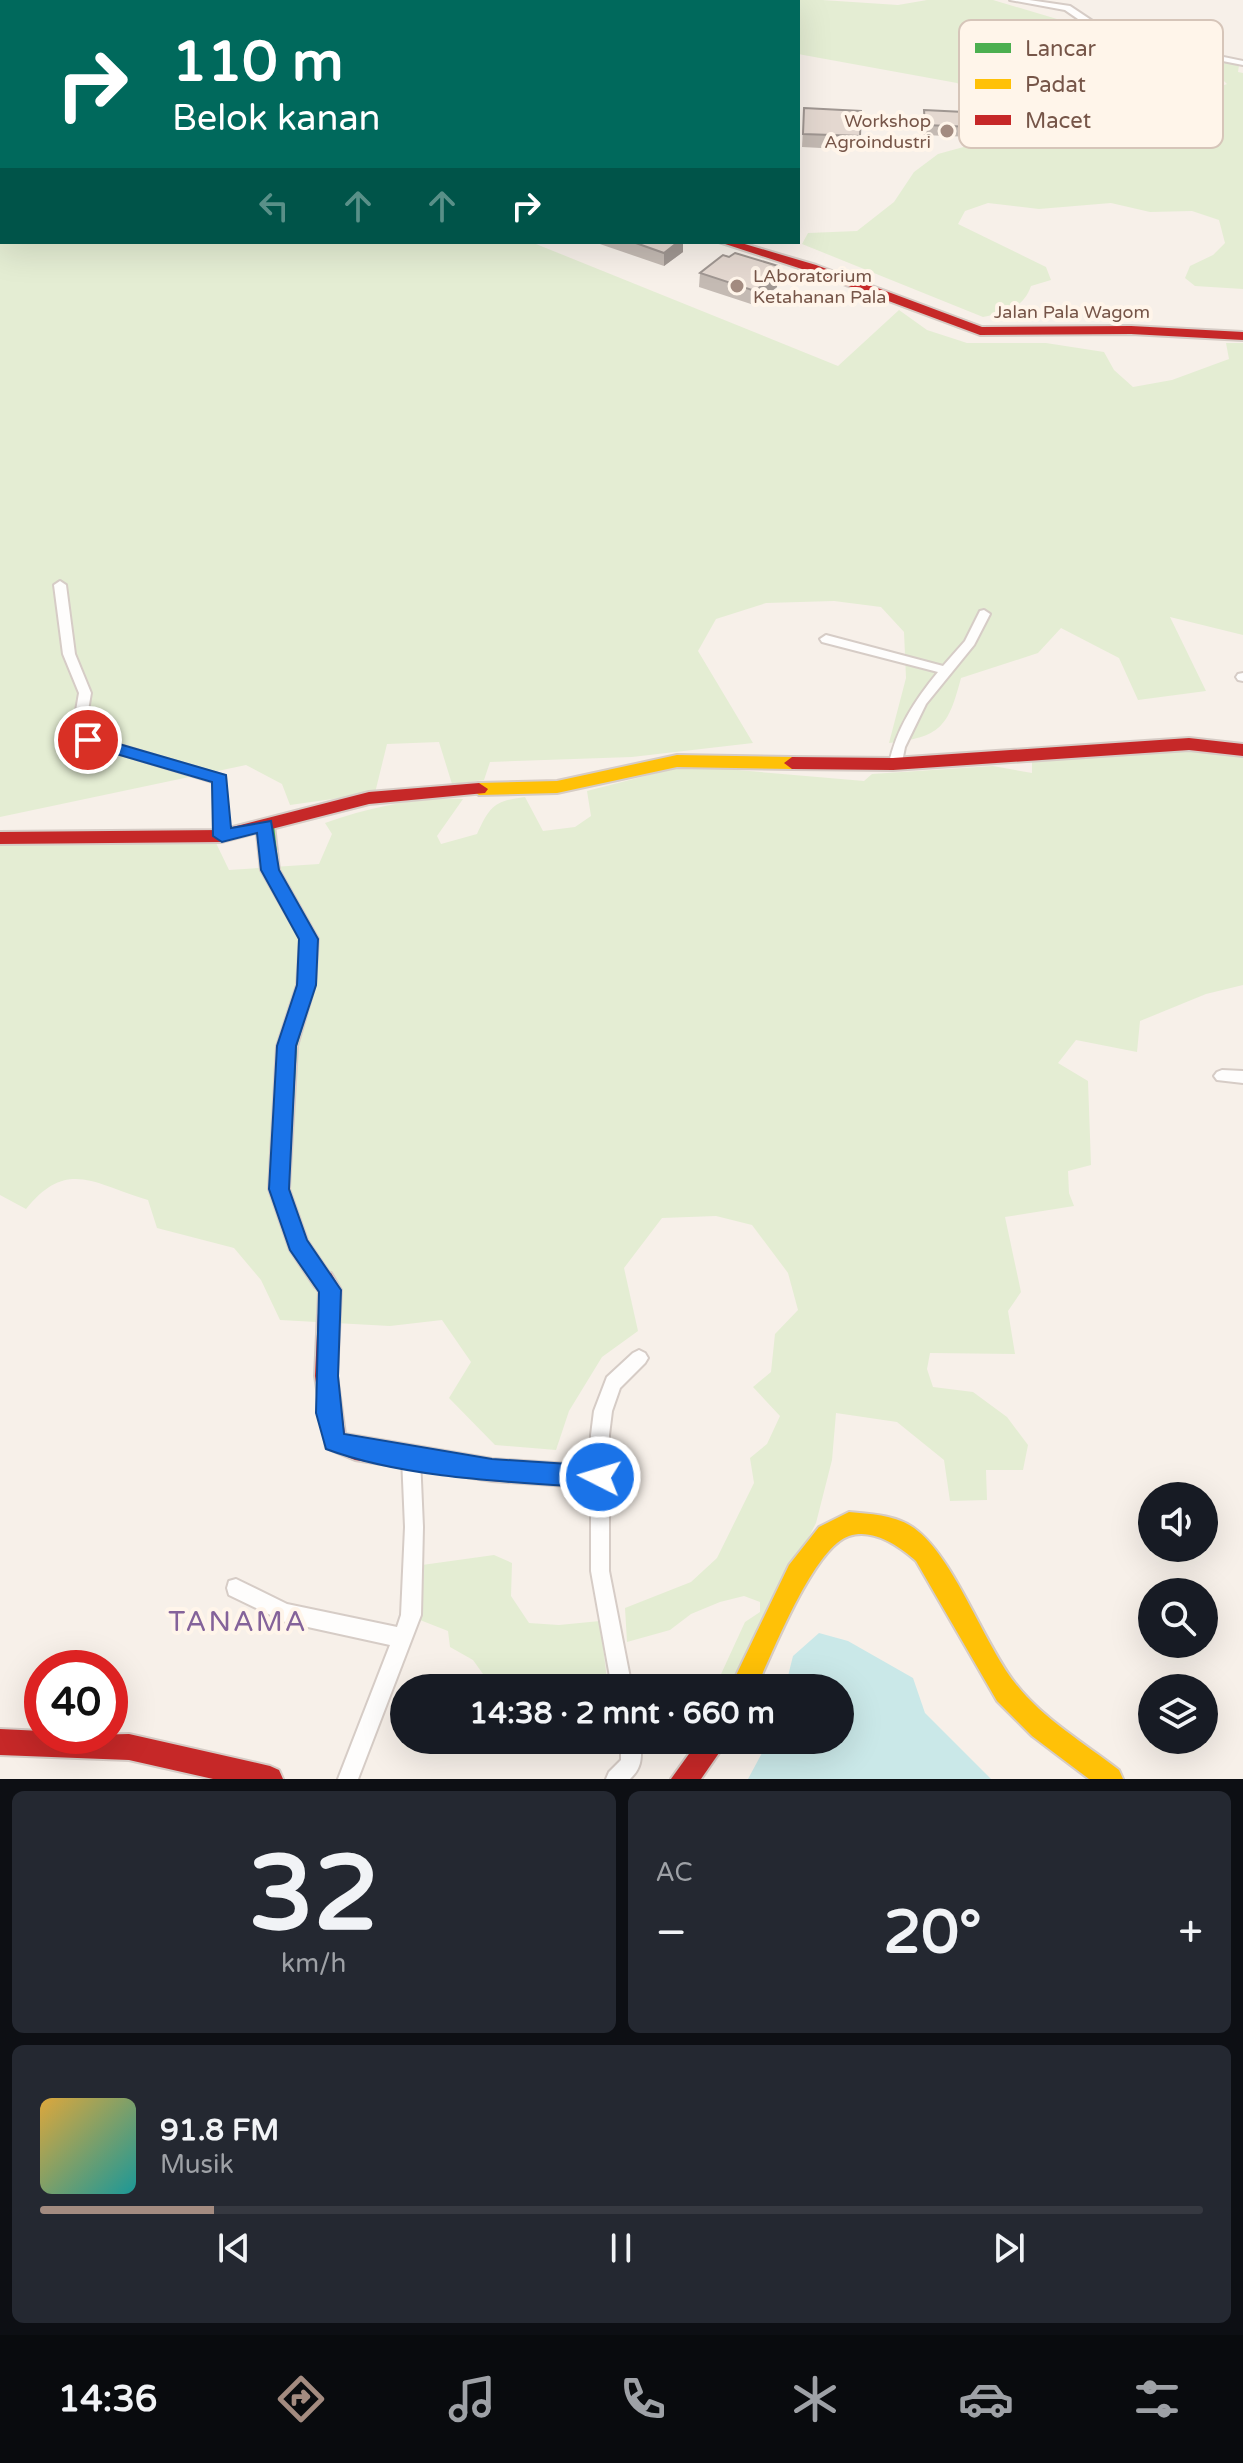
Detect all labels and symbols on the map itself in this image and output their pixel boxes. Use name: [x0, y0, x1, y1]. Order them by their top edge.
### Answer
legend: [959, 20, 1223, 148]
text: Lancar: [1025, 36, 1097, 62]
text: Padat: [1025, 72, 1086, 98]
text: Macet: [1025, 108, 1091, 134]
place label: Workshop Agroindustri: [824, 110, 931, 153]
marker: Workshop Agroindustri: [938, 122, 956, 140]
place label: LAboratorium Ketahanan Pala: [753, 265, 886, 308]
marker: LAboratorium Ketahanan Pala: [728, 277, 746, 295]
street label: Jalan Pala Wagom: [994, 301, 1150, 323]
pin: [54, 706, 122, 774]
position arrow: [558, 1435, 642, 1519]
district label: TANAMA: [168, 1605, 308, 1639]
speed limit sign: 40: [24, 1650, 128, 1754]

